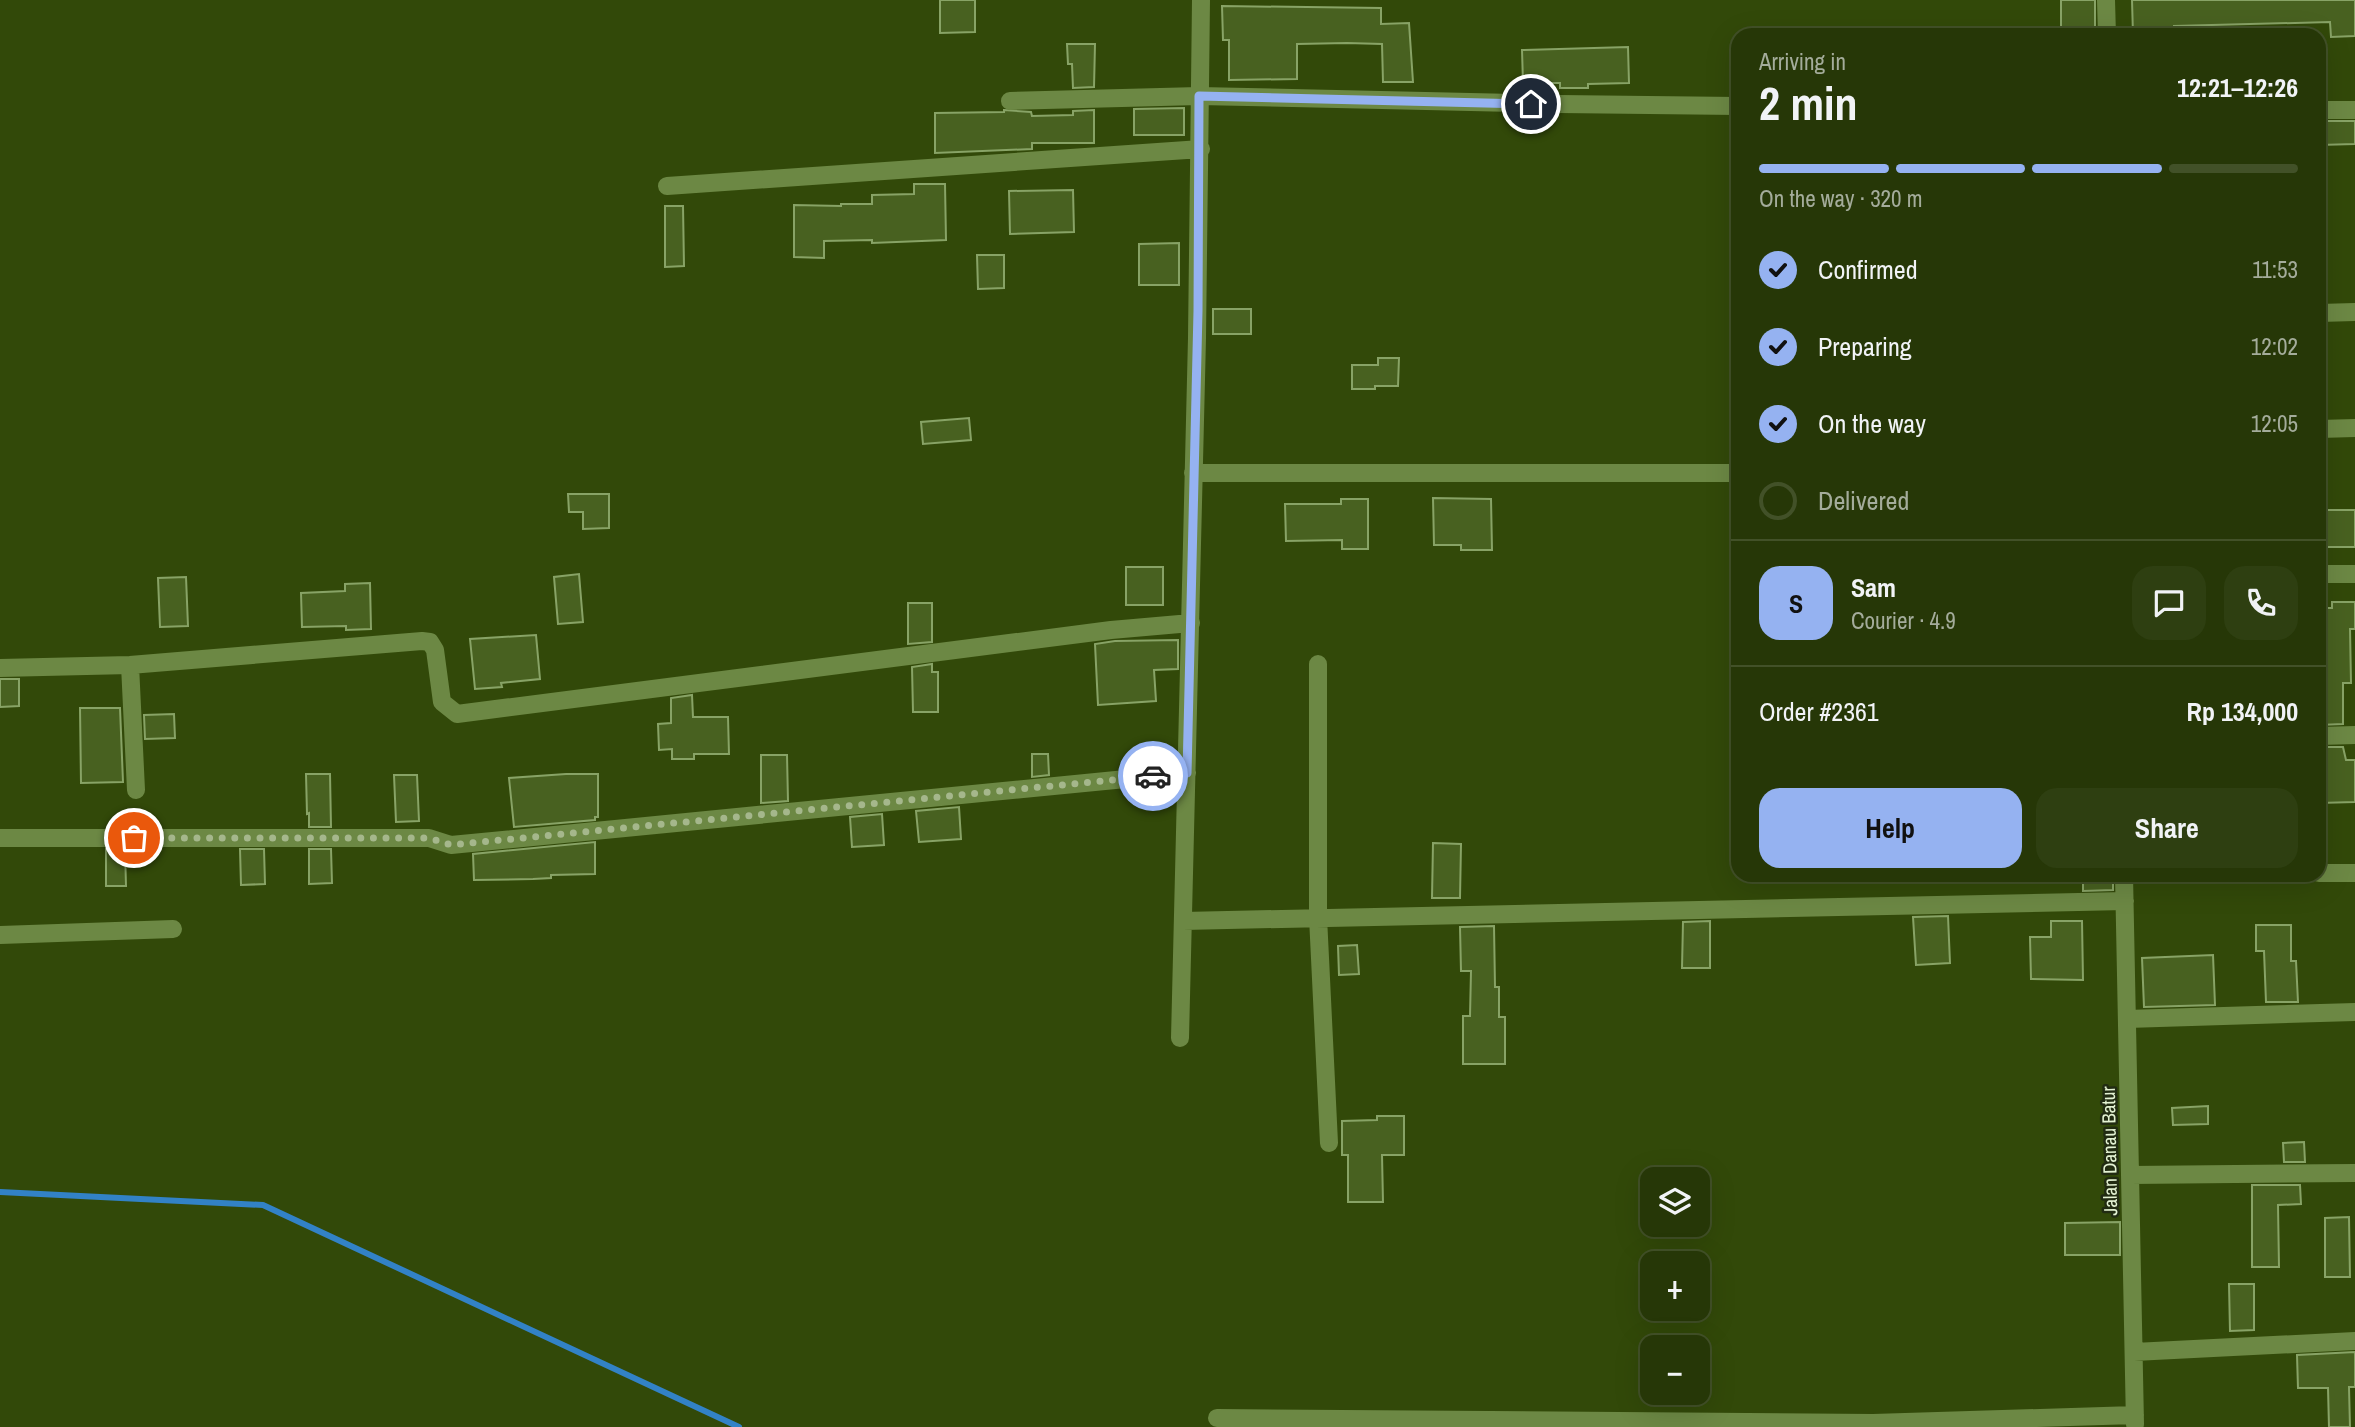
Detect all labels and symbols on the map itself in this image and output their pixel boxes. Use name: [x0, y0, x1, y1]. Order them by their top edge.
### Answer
pin: [1501, 74, 1561, 134]
courier: [1118, 741, 1188, 811]
pin: [104, 808, 164, 868]
street label: Jalan Danau Batur: [2095, 1085, 2123, 1216]

